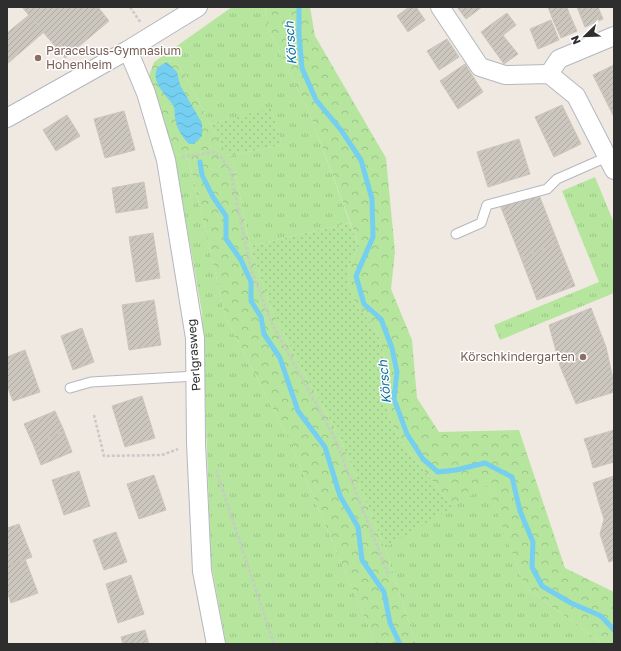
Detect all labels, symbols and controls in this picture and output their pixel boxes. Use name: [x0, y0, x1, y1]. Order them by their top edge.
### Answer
north arrow: [565, 16, 605, 56]
water label: Körsch: [280, 20, 299, 65]
text: N: [568, 34, 583, 46]
place label: Paracelsus-Gymnasium Hohenheim: [46, 43, 181, 72]
marker: Paracelsus-Gymnasium Hohenheim: [33, 53, 43, 63]
street label: Perlgrasweg: [184, 319, 203, 392]
place label: Körschkindergarten: [460, 349, 575, 364]
marker: Körschkindergarten: [578, 352, 588, 362]
water label: Körsch: [374, 359, 394, 404]

